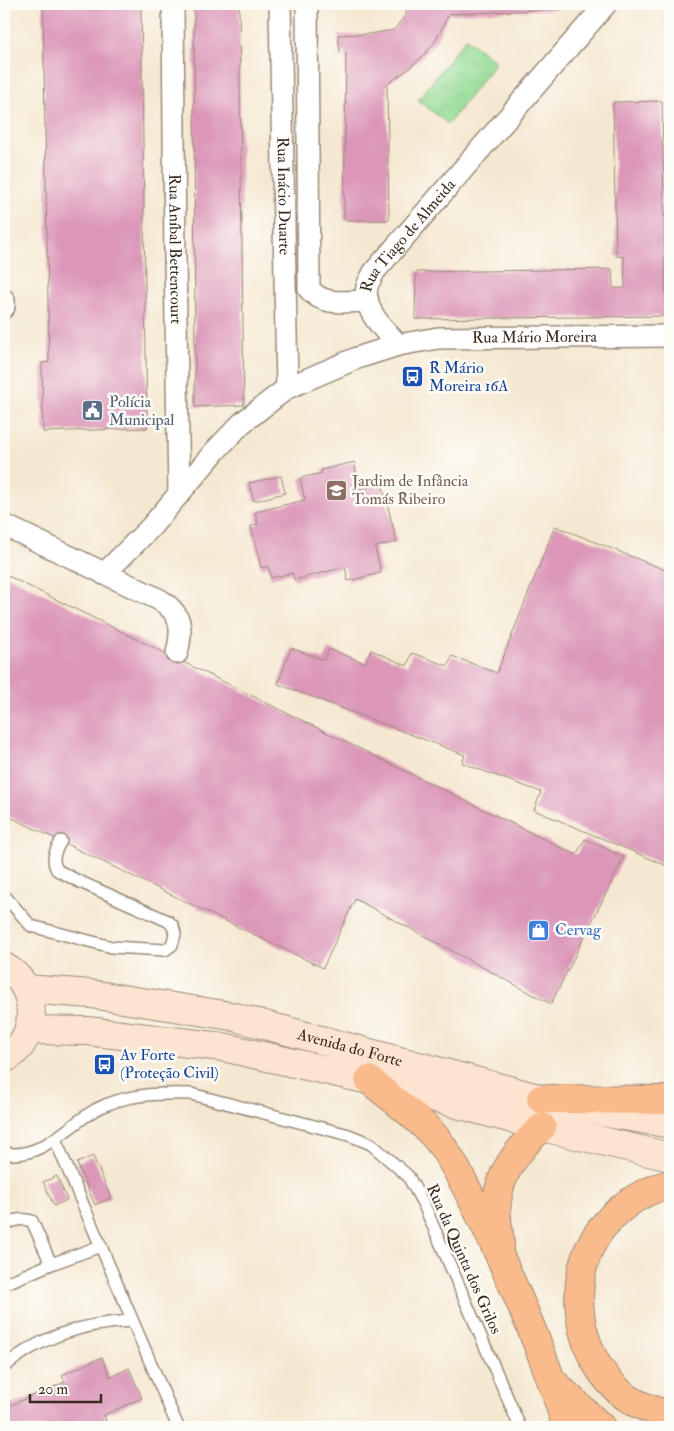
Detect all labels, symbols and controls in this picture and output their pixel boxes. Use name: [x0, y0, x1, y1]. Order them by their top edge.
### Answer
street label: Rua Inácio Duarte: [272, 137, 295, 256]
street label: Rua Aníbal Bettencourt: [164, 174, 186, 324]
street label: Rua Tiago de Almeida: [356, 175, 460, 294]
street label: Rua Mário Moreira: [472, 327, 598, 348]
place label: R Mário Moreira 16A: [429, 358, 509, 396]
bus stop icon: R Mário Moreira 16A: [401, 365, 425, 389]
place label: Polícia Municipal: [109, 392, 174, 431]
public building icon: Polícia Municipal: [81, 399, 105, 423]
place label: Jardim de Infância Tomás Ribeiro: [351, 471, 469, 509]
school or university icon: Jardim de Infância Tomás Ribeiro: [324, 478, 348, 502]
shop icon: Cervag: [527, 918, 551, 942]
place label: Cervag: [555, 920, 602, 940]
street label: Avenida do Forte: [294, 1024, 405, 1071]
place label: Av Forte (Proteção Civil): [119, 1045, 219, 1083]
bus stop icon: Av Forte (Proteção Civil): [92, 1052, 116, 1076]
street label: Rua da Quinta dos Grilos: [422, 1181, 506, 1337]
scale bar: [30, 1371, 101, 1403]
text: 20 m: [38, 1380, 68, 1399]

